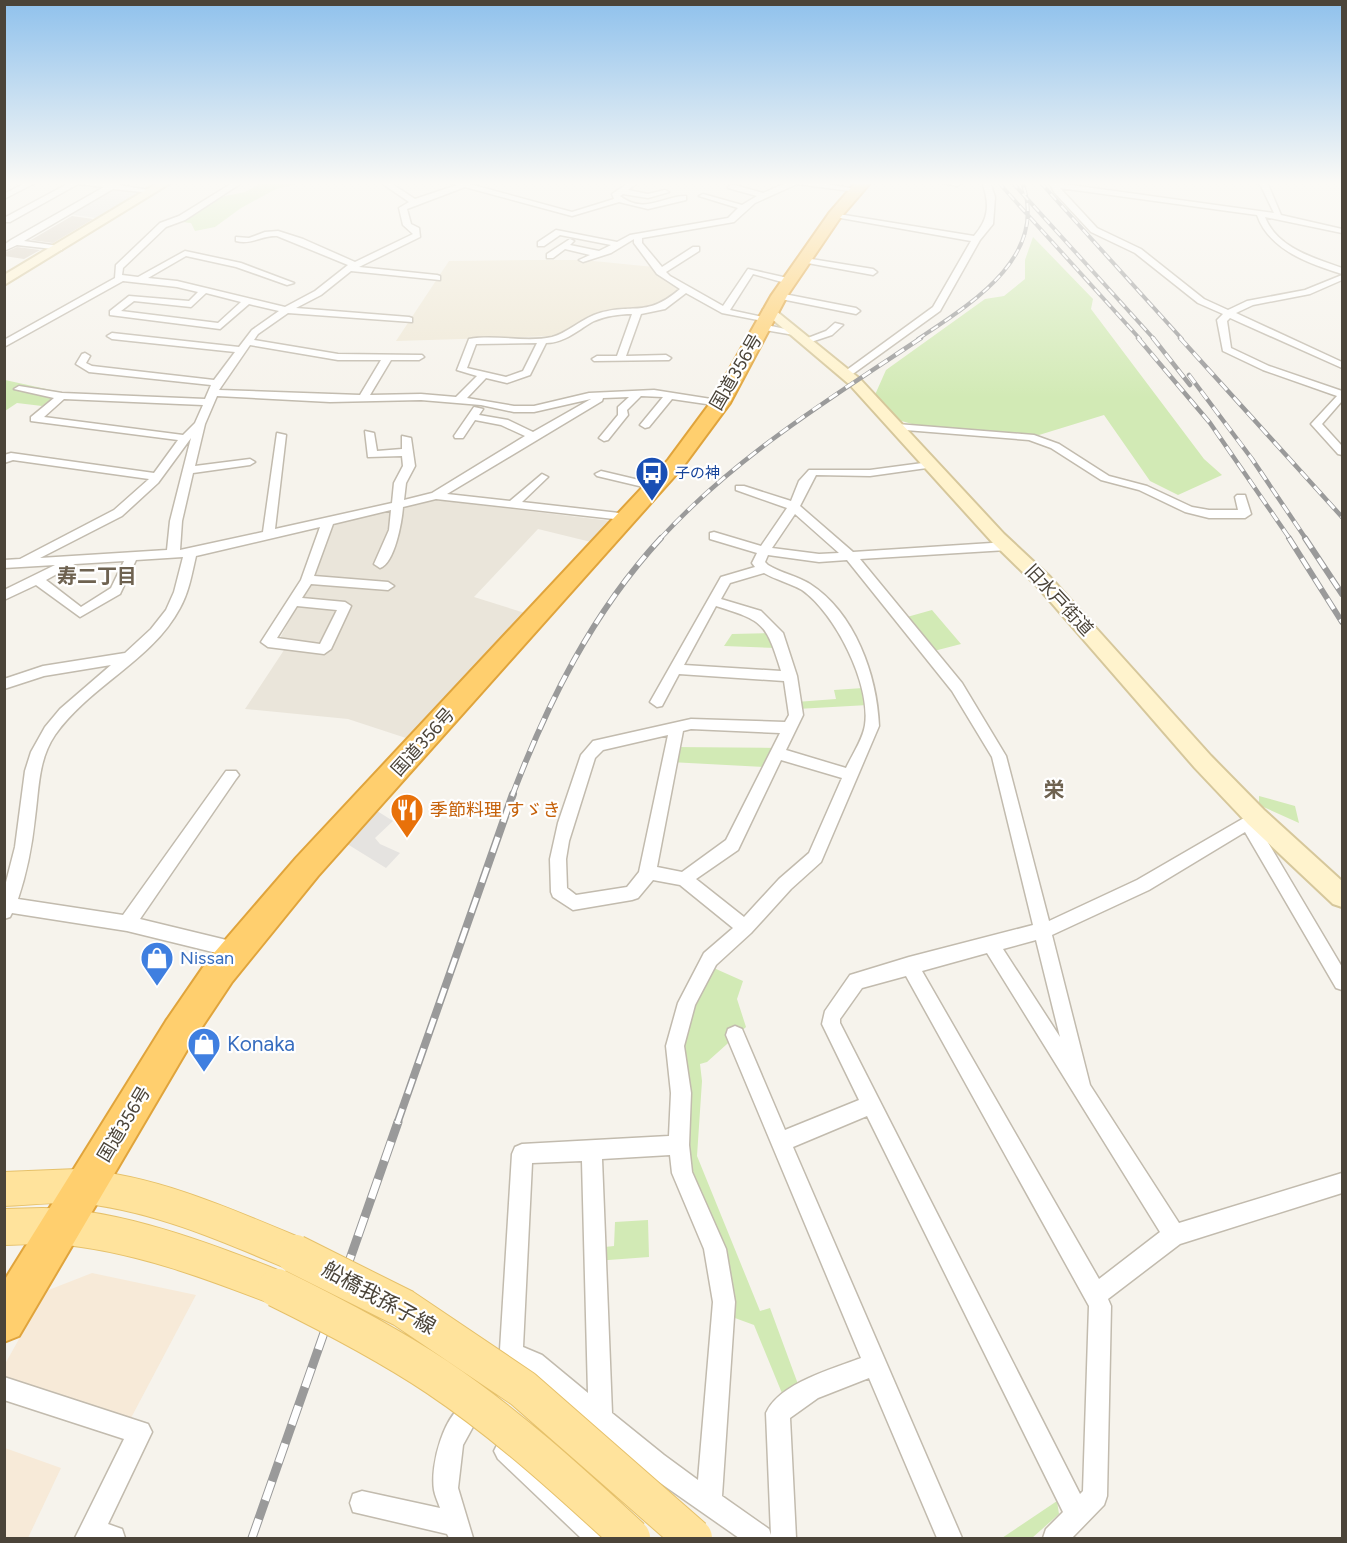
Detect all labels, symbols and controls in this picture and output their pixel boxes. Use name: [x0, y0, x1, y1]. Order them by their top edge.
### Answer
street label: 国道356号: [705, 330, 767, 414]
bus stop icon: 子の神: [634, 455, 670, 502]
place label: 子の神: [675, 464, 720, 482]
street label: 旧水戸街道: [1020, 560, 1098, 640]
district label: 寿二丁目: [57, 564, 137, 588]
street label: 国道356号: [387, 703, 459, 781]
district label: 栄: [1044, 777, 1065, 802]
restaurant icon: 季節料理 すゞき: [389, 792, 425, 839]
place label: 季節料理 すゞき: [430, 799, 560, 821]
shop icon: Nissan: [139, 940, 175, 987]
place label: Nissan: [180, 947, 234, 969]
shop icon: Konaka: [186, 1026, 222, 1073]
place label: Konaka: [227, 1031, 295, 1056]
street label: 国道356号: [93, 1082, 155, 1166]
street label: 船橋我孫子線: [318, 1256, 440, 1339]

